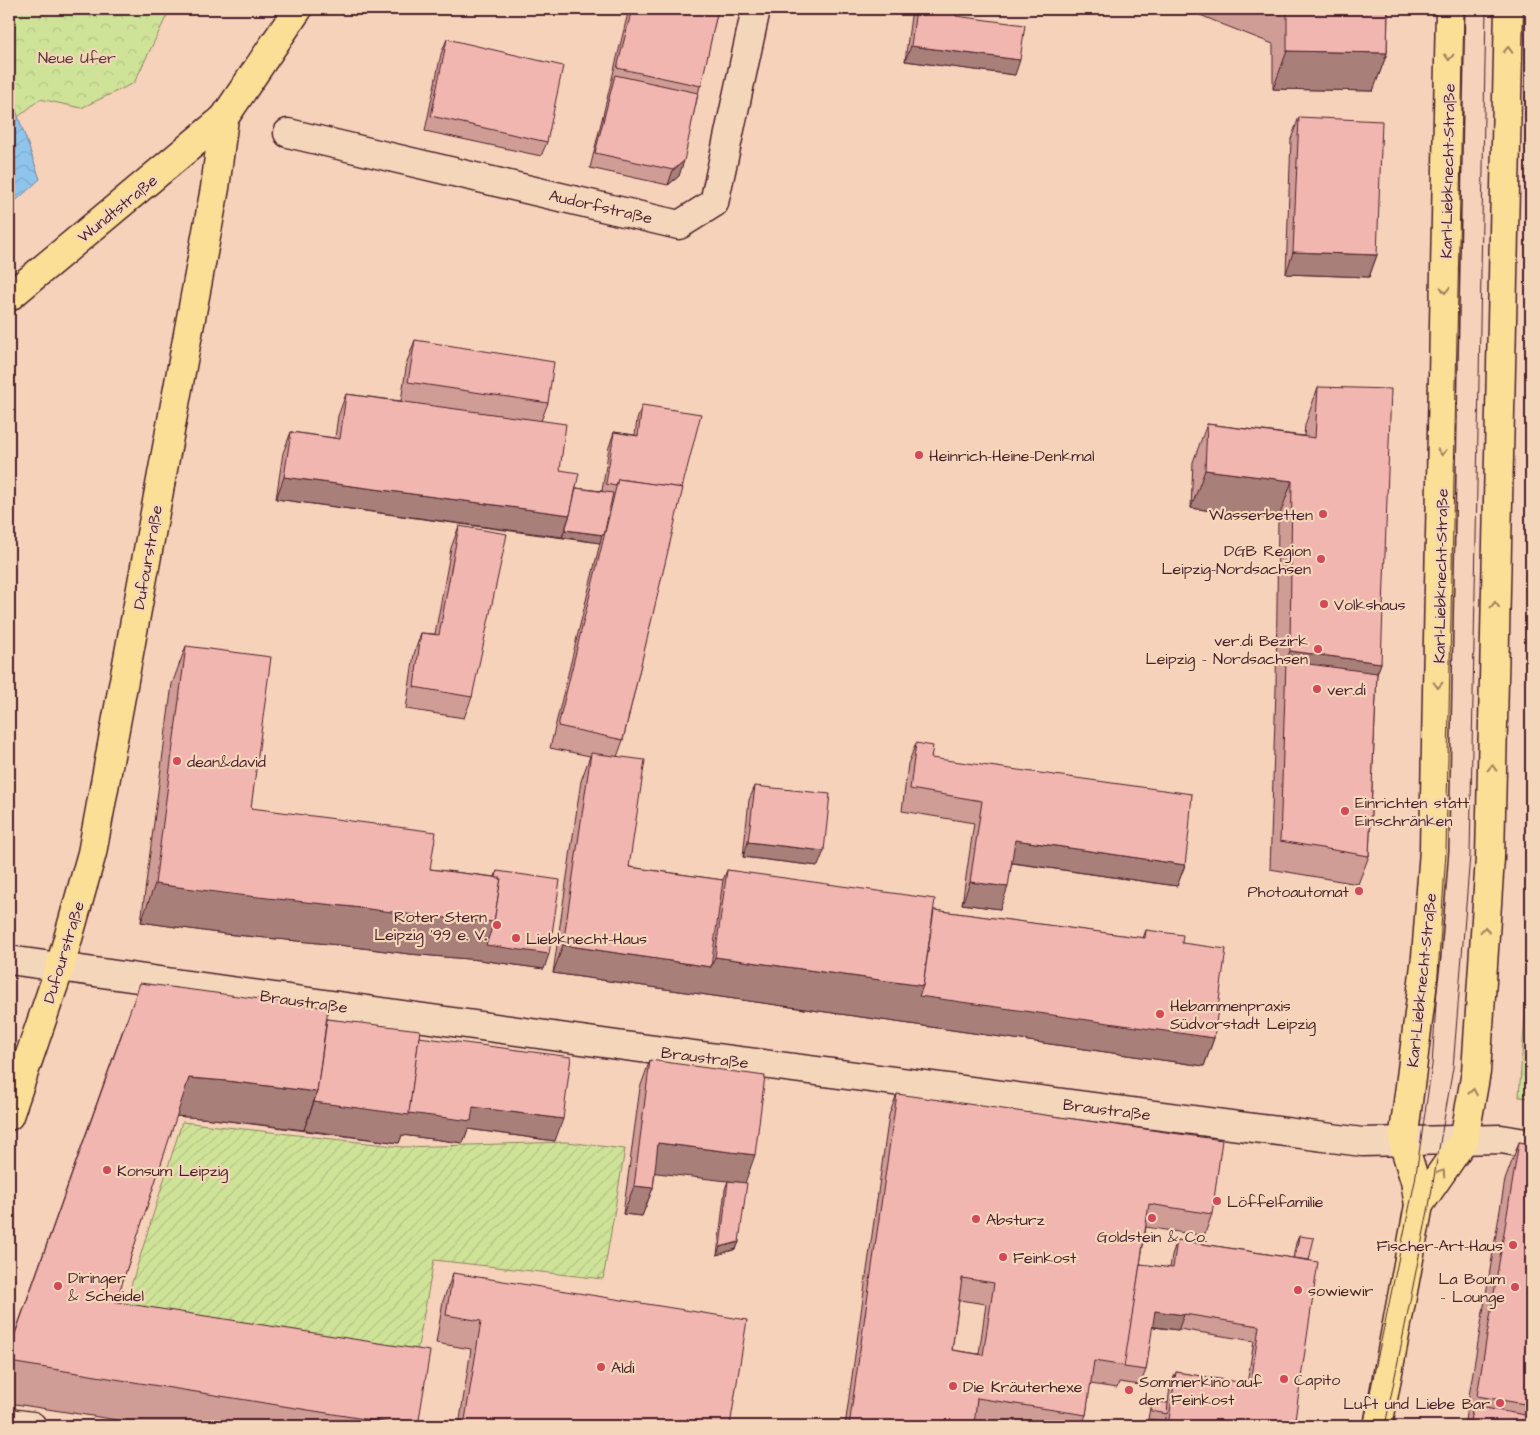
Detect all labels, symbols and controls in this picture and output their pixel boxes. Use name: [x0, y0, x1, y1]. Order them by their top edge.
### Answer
one-way arrow: [1502, 46, 1513, 54]
park label: Neue Ufer: [38, 47, 116, 69]
one-way arrow: [1444, 54, 1454, 62]
street label: Karl-Liebknecht-Straße: [1435, 83, 1461, 259]
street label: Wundtstraße: [73, 169, 163, 248]
street label: Audorfstraße: [547, 184, 655, 230]
one-way arrow: [1440, 286, 1450, 294]
place label: Heinrich-Heine-Denkmal: [929, 445, 1094, 467]
marker: Heinrich-Heine-Denkmal: [913, 449, 925, 461]
one-way arrow: [1437, 449, 1448, 457]
street label: Karl-Liebknecht-Straße: [1428, 488, 1454, 664]
street label: Dufourstraße: [128, 503, 168, 611]
place label: Wasserbetten: [1209, 504, 1313, 526]
marker: Wasserbetten: [1317, 508, 1329, 520]
place label: DGB Region Leipzig-Nordsachsen: [1161, 540, 1311, 581]
marker: DGB Region Leipzig-Nordsachsen: [1315, 553, 1327, 565]
place label: Volkshaus: [1334, 594, 1406, 616]
marker: Volkshaus: [1318, 598, 1330, 610]
one-way arrow: [1490, 601, 1500, 608]
place label: ver.di Bezirk Leipzig - Nordsachsen: [1146, 630, 1308, 671]
marker: ver.di Bezirk Leipzig - Nordsachsen: [1312, 643, 1324, 655]
place label: ver.di: [1327, 679, 1366, 701]
one-way arrow: [1432, 681, 1443, 689]
marker: ver.di: [1311, 683, 1323, 695]
place label: dean&david: [187, 751, 266, 773]
marker: dean&david: [171, 755, 183, 767]
one-way arrow: [1487, 763, 1497, 771]
place label: Einrichten statt Einschränken: [1355, 792, 1470, 832]
marker: Einrichten statt Einschränken: [1339, 805, 1351, 817]
place label: Photoautomat: [1248, 881, 1350, 903]
marker: Photoautomat: [1353, 885, 1365, 897]
street label: Karl-Liebknecht-Straße: [1402, 892, 1442, 1068]
street label: Dufourstraße: [38, 898, 90, 1006]
place label: Roter Stern Leipzig ’99 e. V.: [374, 906, 487, 947]
marker: Roter Stern Leipzig ’99 e. V.: [491, 919, 503, 931]
one-way arrow: [1480, 926, 1491, 934]
place label: Liebknecht-Haus: [526, 928, 647, 950]
marker: Liebknecht-Haus: [510, 932, 522, 944]
street label: Braustraße: [259, 985, 349, 1019]
place label: Hebammenpraxis Südvorstadt Leipzig: [1170, 995, 1316, 1036]
marker: Hebammenpraxis Südvorstadt Leipzig: [1154, 1008, 1166, 1020]
street label: Braustraße: [660, 1042, 750, 1074]
one-way arrow: [1467, 1087, 1477, 1096]
street label: Braustraße: [1062, 1094, 1152, 1126]
place label: Konsum Leipzig: [117, 1160, 228, 1183]
marker: Konsum Leipzig: [101, 1164, 113, 1176]
one-way arrow: [1436, 1169, 1445, 1178]
place label: Löffelfamilie: [1227, 1191, 1324, 1213]
marker: Löffelfamilie: [1211, 1195, 1223, 1207]
place label: Absturz: [986, 1209, 1045, 1231]
marker: Goldstein & Co.: [1146, 1212, 1158, 1224]
marker: Absturz: [970, 1213, 982, 1225]
place label: Goldstein & Co.: [1097, 1226, 1207, 1248]
place label: Fischer-Art-Haus: [1376, 1235, 1503, 1257]
marker: Fischer-Art-Haus: [1507, 1239, 1519, 1251]
place label: Feinkost: [1013, 1247, 1077, 1269]
marker: Feinkost: [997, 1251, 1009, 1263]
place label: Diringer & Scheidel: [68, 1267, 144, 1307]
place label: La Boum - Lounge: [1438, 1268, 1506, 1309]
marker: Diringer & Scheidel: [52, 1280, 64, 1292]
place label: sowiewir: [1308, 1280, 1373, 1302]
marker: La Boum - Lounge: [1509, 1281, 1521, 1293]
marker: sowiewir: [1292, 1284, 1304, 1296]
place label: Aldi: [611, 1357, 635, 1379]
marker: Aldi: [595, 1361, 607, 1373]
place label: Capito: [1294, 1369, 1340, 1391]
place label: Sommerkino auf der Feinkost: [1139, 1371, 1263, 1411]
marker: Capito: [1278, 1373, 1290, 1385]
place label: Die Kräuterhexe: [963, 1376, 1083, 1398]
marker: Die Kräuterhexe: [947, 1380, 959, 1392]
marker: Sommerkino auf der Feinkost: [1123, 1384, 1135, 1396]
place label: Luft und Liebe Bar: [1343, 1393, 1490, 1415]
marker: Luft und Liebe Bar: [1494, 1397, 1506, 1409]

